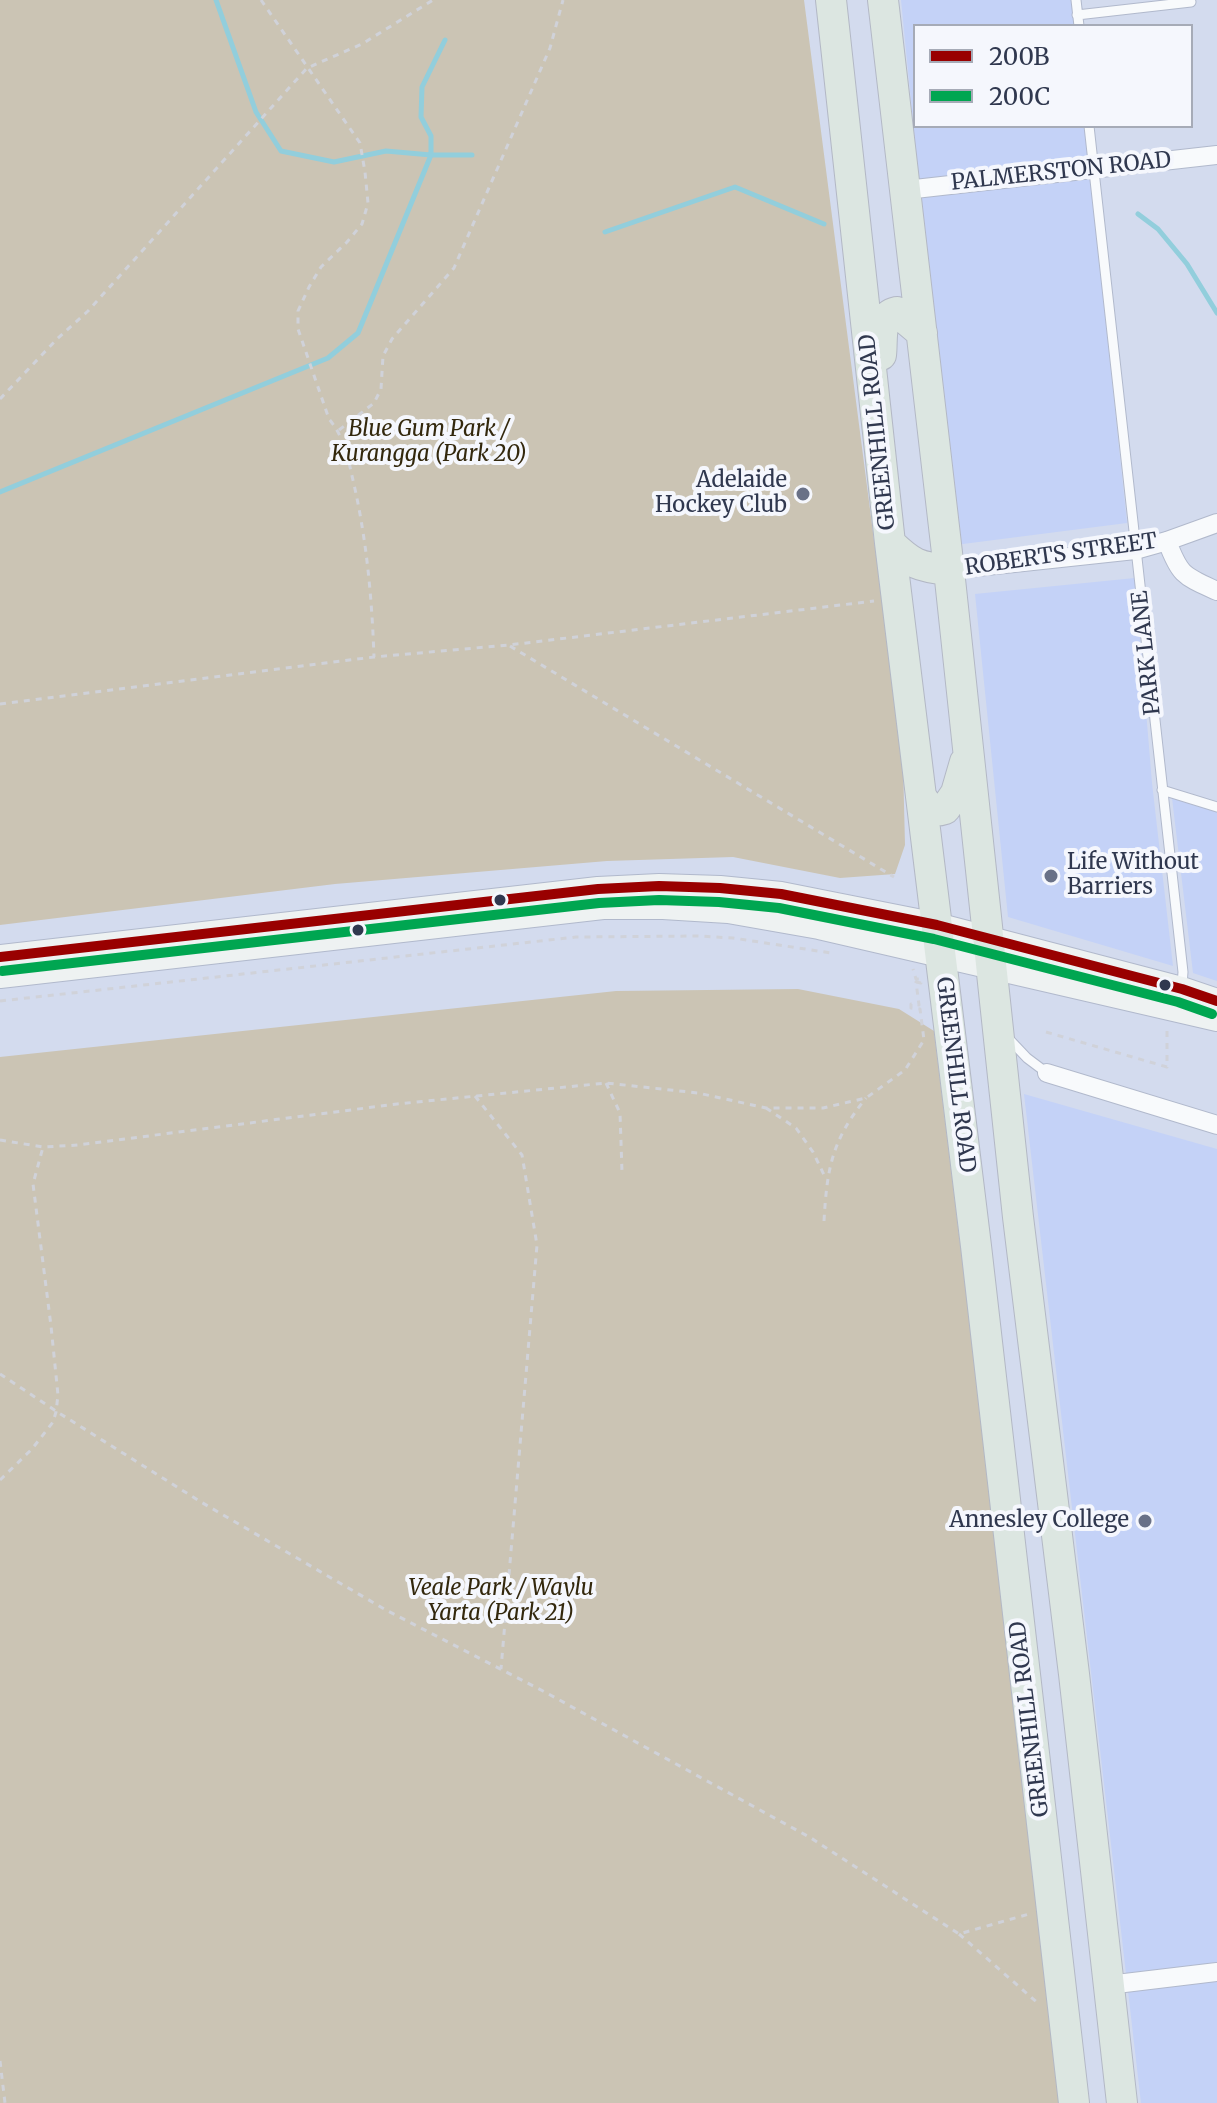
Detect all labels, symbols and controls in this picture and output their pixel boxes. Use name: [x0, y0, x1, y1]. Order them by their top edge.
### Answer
legend: [913, 24, 1193, 128]
text: 200B: [989, 41, 1049, 72]
text: 200C: [989, 81, 1050, 112]
street label: PALMERSTON ROAD: [950, 147, 1172, 197]
street label: GREENHILL ROAD: [855, 333, 901, 531]
park label: Blue Gum Park / Kurangga (Park 20): [331, 417, 527, 468]
place label: Adelaide Hockey Club: [655, 468, 787, 520]
marker: Adelaide Hockey Club: [794, 485, 812, 503]
street label: ROBERTS STREET: [963, 528, 1159, 582]
street label: PARK LANE: [1127, 589, 1167, 717]
place label: Life Without Barriers: [1067, 850, 1199, 902]
marker: Life Without Barriers: [1042, 867, 1060, 885]
unlabelled marker: [492, 892, 508, 908]
unlabelled marker: [350, 922, 366, 938]
street label: GREENHILL ROAD: [930, 976, 980, 1174]
unlabelled marker: [1157, 977, 1173, 993]
place label: Annesley College: [949, 1508, 1129, 1534]
marker: Annesley College: [1136, 1512, 1154, 1530]
park label: Veale Park / Waylu Yarta (Park 21): [408, 1576, 594, 1628]
street label: GREENHILL ROAD: [1005, 1620, 1055, 1818]

